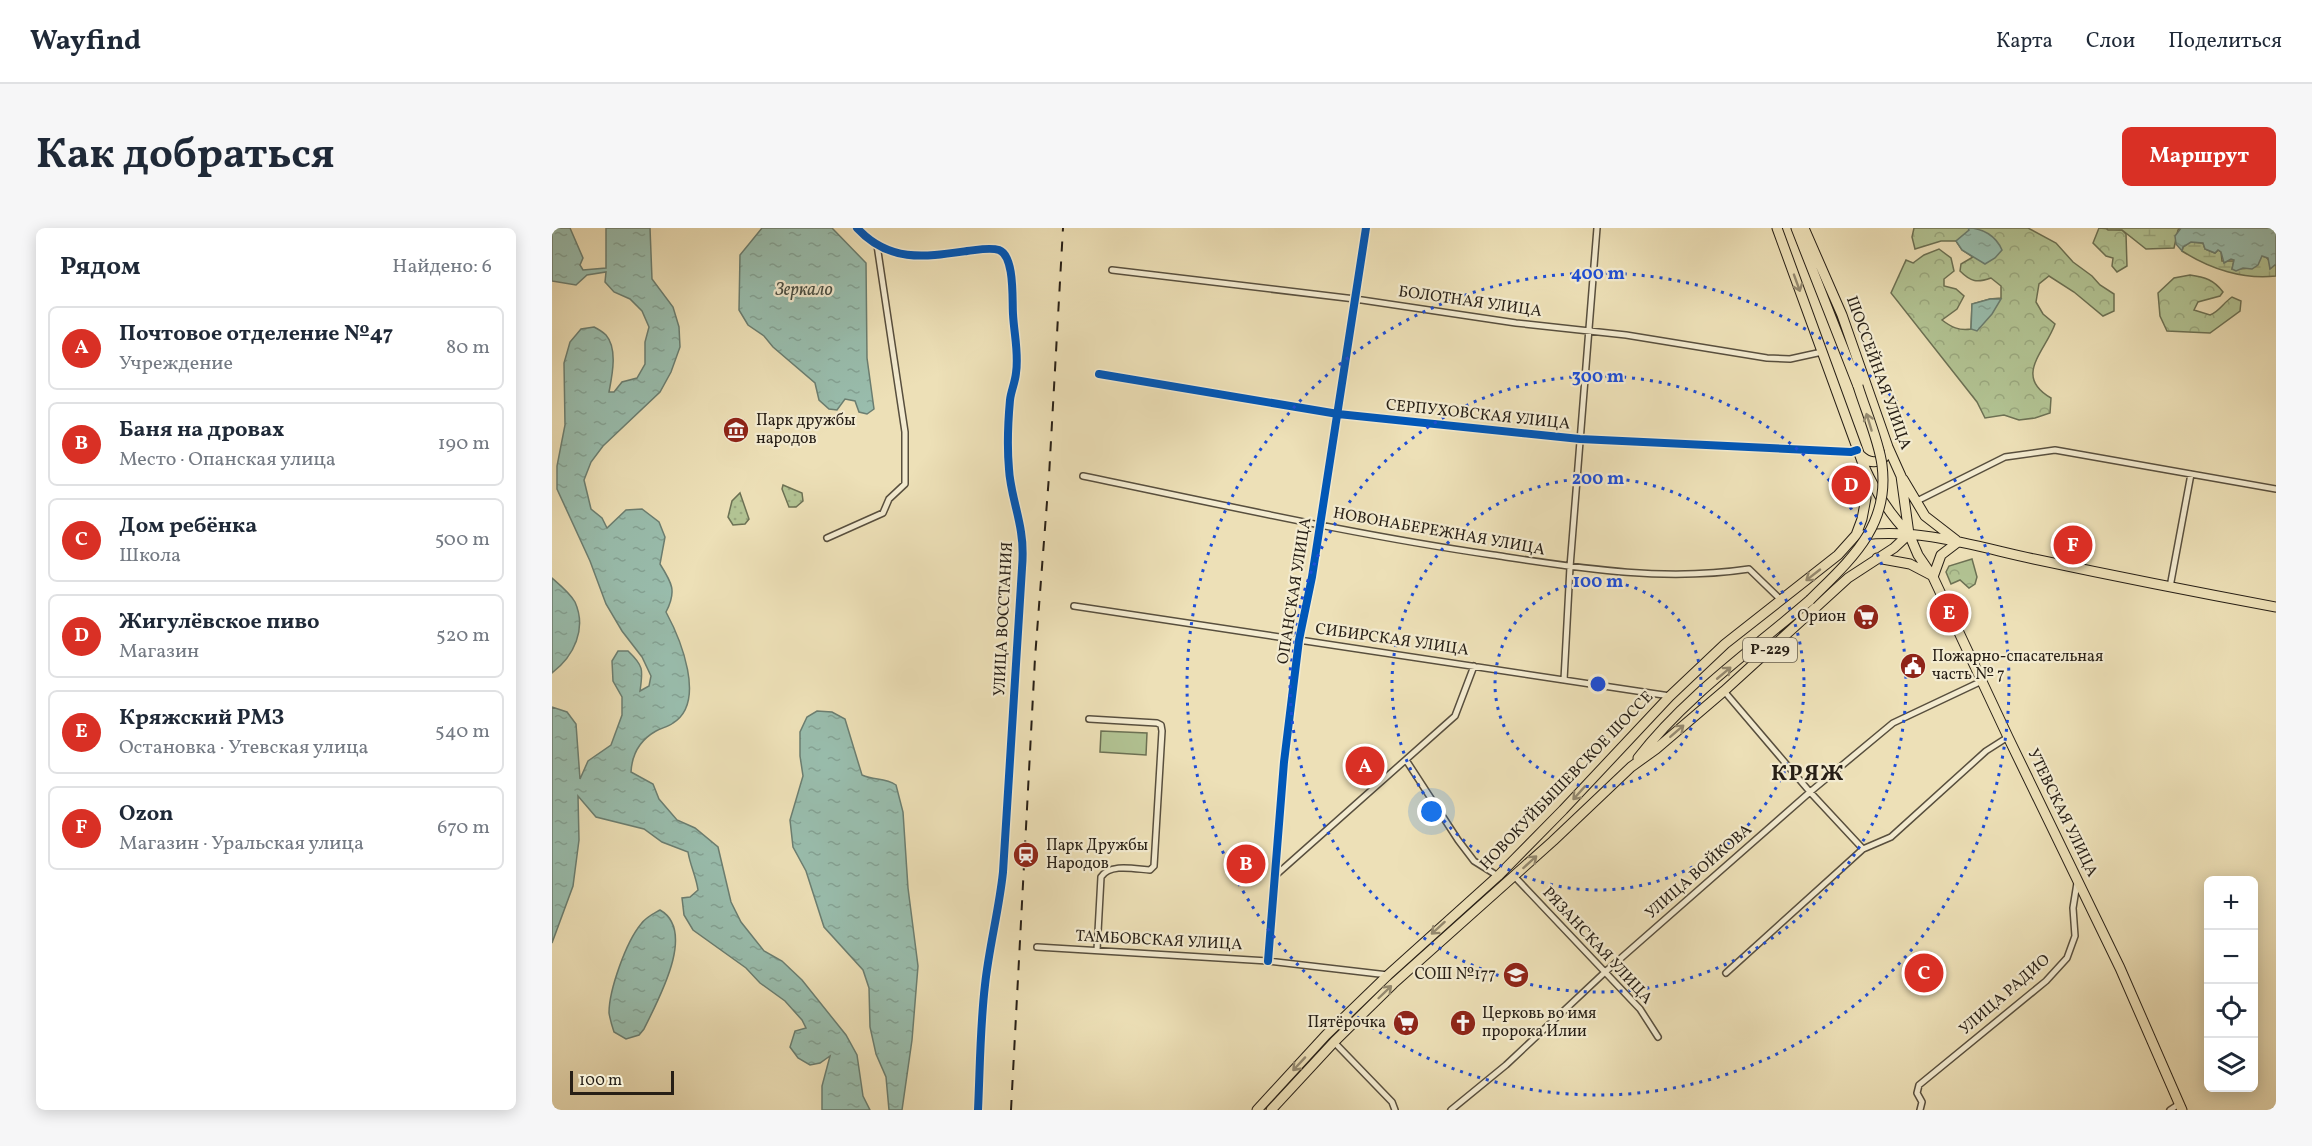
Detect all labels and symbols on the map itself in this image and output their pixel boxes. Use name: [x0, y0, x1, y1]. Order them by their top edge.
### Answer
text: 400 m: [1571, 262, 1625, 287]
one-way arrow: [1792, 273, 1803, 292]
water label: Зеркало: [774, 278, 833, 303]
street label: БОЛОТНАЯ УЛИЦА: [1397, 281, 1543, 323]
street label: ШОССЕЙНАЯ УЛИЦА: [1840, 293, 1916, 453]
text: 300 m: [1572, 365, 1624, 390]
street label: СЕРПУХОВСКАЯ УЛИЦА: [1385, 394, 1571, 436]
place label: Парк дружбы народов: [756, 410, 855, 450]
one-way arrow: [1863, 413, 1874, 432]
museum icon: Парк дружбы народов: [721, 415, 751, 445]
pin: D: [1832, 462, 1870, 508]
text: 200 m: [1572, 467, 1624, 492]
street label: НОВОНАБЕРЕЖНАЯ УЛИЦА: [1331, 503, 1547, 561]
street label: ОПАНСКАЯ УЛИЦА: [1273, 516, 1317, 666]
pin: F: [2054, 522, 2092, 568]
street label: УЛИЦА ВОССТАНИЯ: [989, 541, 1019, 697]
one-way arrow: [1805, 568, 1821, 581]
text: 100 m: [1573, 570, 1623, 595]
pin: E: [1930, 590, 1968, 636]
supermarket icon: Орион: [1851, 602, 1881, 632]
place label: Орион: [1797, 606, 1846, 628]
street label: СИБИРСКАЯ УЛИЦА: [1314, 618, 1470, 662]
road number: Р-229: [1743, 638, 1797, 662]
place label: Пожарно-спасательная часть № 7: [1932, 646, 2103, 686]
public building icon: Пожарно-спасательная часть № 7: [1898, 651, 1928, 681]
one-way arrow: [1716, 666, 1731, 680]
centre of rings: [1588, 674, 1608, 694]
street label: НОВОКУЙБЫШЕВСКОЕ ШОССЕ: [1475, 687, 1659, 875]
one-way arrow: [1669, 724, 1684, 738]
pin: A: [1346, 744, 1384, 788]
street label: УТЕВСКАЯ УЛИЦА: [2021, 745, 2103, 881]
district label: КРЯЖ: [1771, 759, 1845, 790]
one-way arrow: [1572, 785, 1586, 800]
your location: [1417, 797, 1446, 826]
street label: УЛИЦА ВОЙКОВА: [1641, 819, 1757, 925]
place label: Парк Дружбы Народов: [1046, 835, 1148, 875]
station icon: Парк Дружбы Народов: [1011, 840, 1041, 870]
pin: B: [1226, 842, 1266, 886]
one-way arrow: [1522, 855, 1537, 869]
street label: РЯЗАНСКАЯ УЛИЦА: [1537, 883, 1657, 1009]
one-way arrow: [1431, 921, 1446, 935]
street label: ТАМБОВСКАЯ УЛИЦА: [1075, 926, 1243, 956]
street label: УЛИЦА РАДИО: [1955, 949, 2055, 1041]
pin: C: [1904, 950, 1944, 996]
school or university icon: СОШ №177: [1501, 960, 1531, 990]
place label: СОШ №177: [1414, 964, 1496, 986]
one-way arrow: [1377, 985, 1392, 1000]
place label: Церковь во имя пророка Илии: [1482, 1003, 1596, 1043]
supermarket icon: Пятёрочка: [1391, 1008, 1421, 1038]
church icon: Церковь во имя пророка Илии: [1448, 1008, 1478, 1038]
place label: Пятёрочка: [1308, 1012, 1386, 1034]
one-way arrow: [1292, 1057, 1306, 1072]
scale bar: [570, 1068, 674, 1096]

